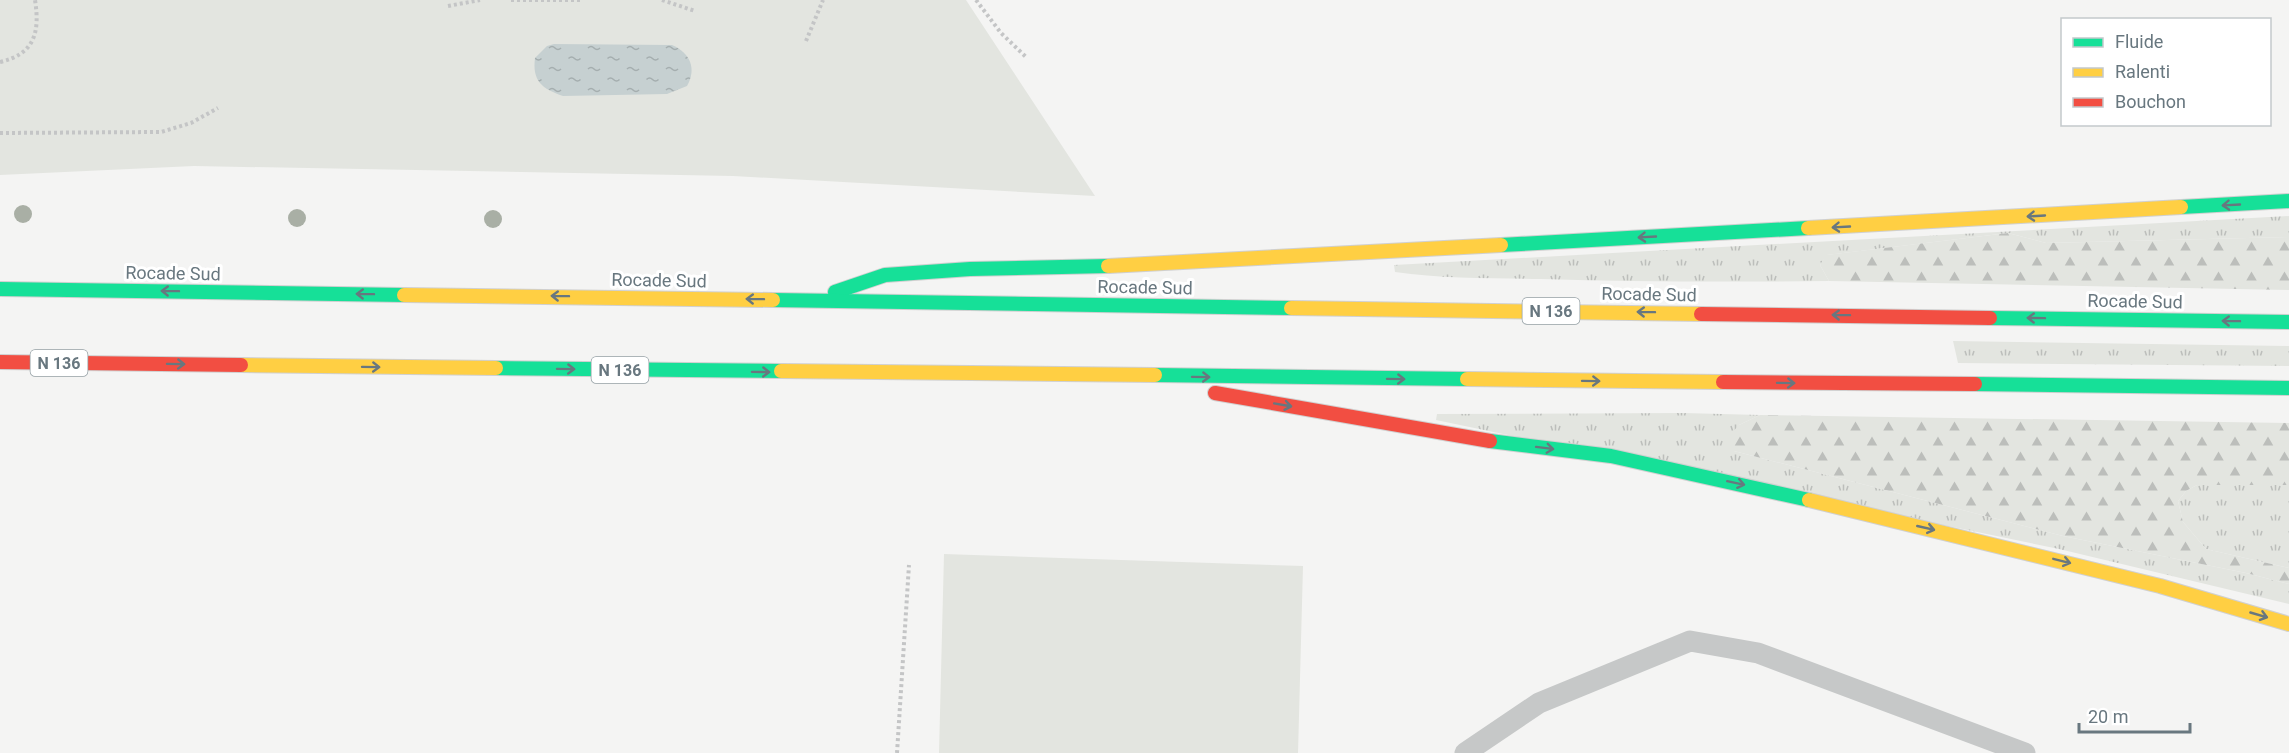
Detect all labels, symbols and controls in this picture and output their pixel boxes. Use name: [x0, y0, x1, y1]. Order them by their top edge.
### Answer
legend: [2061, 18, 2271, 126]
text: Fluide: [2115, 31, 2163, 52]
text: Ralenti: [2115, 61, 2170, 82]
text: Bouchon: [2115, 91, 2186, 112]
one-way arrow: [2221, 199, 2241, 210]
one-way arrow: [2026, 210, 2046, 221]
one-way arrow: [1832, 221, 1852, 232]
one-way arrow: [1637, 232, 1657, 243]
street label: Rocade Sud: [125, 262, 221, 284]
street label: Rocade Sud: [611, 269, 707, 291]
street label: Rocade Sud: [1097, 276, 1193, 298]
street label: Rocade Sud: [1601, 283, 1697, 305]
one-way arrow: [160, 285, 180, 297]
one-way arrow: [355, 288, 375, 300]
street label: Rocade Sud: [2087, 290, 2183, 312]
one-way arrow: [550, 291, 570, 302]
one-way arrow: [745, 293, 765, 305]
road number: N 136: [1522, 298, 1580, 324]
one-way arrow: [1636, 306, 1656, 318]
one-way arrow: [1831, 309, 1851, 321]
one-way arrow: [2026, 312, 2046, 324]
one-way arrow: [2221, 315, 2241, 327]
road number: N 136: [31, 350, 88, 376]
road number: N 136: [592, 357, 648, 383]
one-way arrow: [165, 358, 185, 370]
one-way arrow: [360, 361, 380, 372]
one-way arrow: [555, 363, 575, 375]
one-way arrow: [750, 366, 770, 377]
one-way arrow: [1191, 371, 1211, 383]
one-way arrow: [1386, 373, 1406, 385]
one-way arrow: [1581, 375, 1601, 387]
one-way arrow: [1776, 377, 1796, 389]
one-way arrow: [1273, 400, 1292, 411]
one-way arrow: [1534, 443, 1554, 454]
one-way arrow: [1727, 477, 1746, 489]
one-way arrow: [1916, 522, 1935, 534]
one-way arrow: [2052, 556, 2071, 568]
one-way arrow: [2249, 610, 2268, 621]
scale bar: [2079, 696, 2190, 734]
text: 20 m: [2088, 706, 2128, 727]

